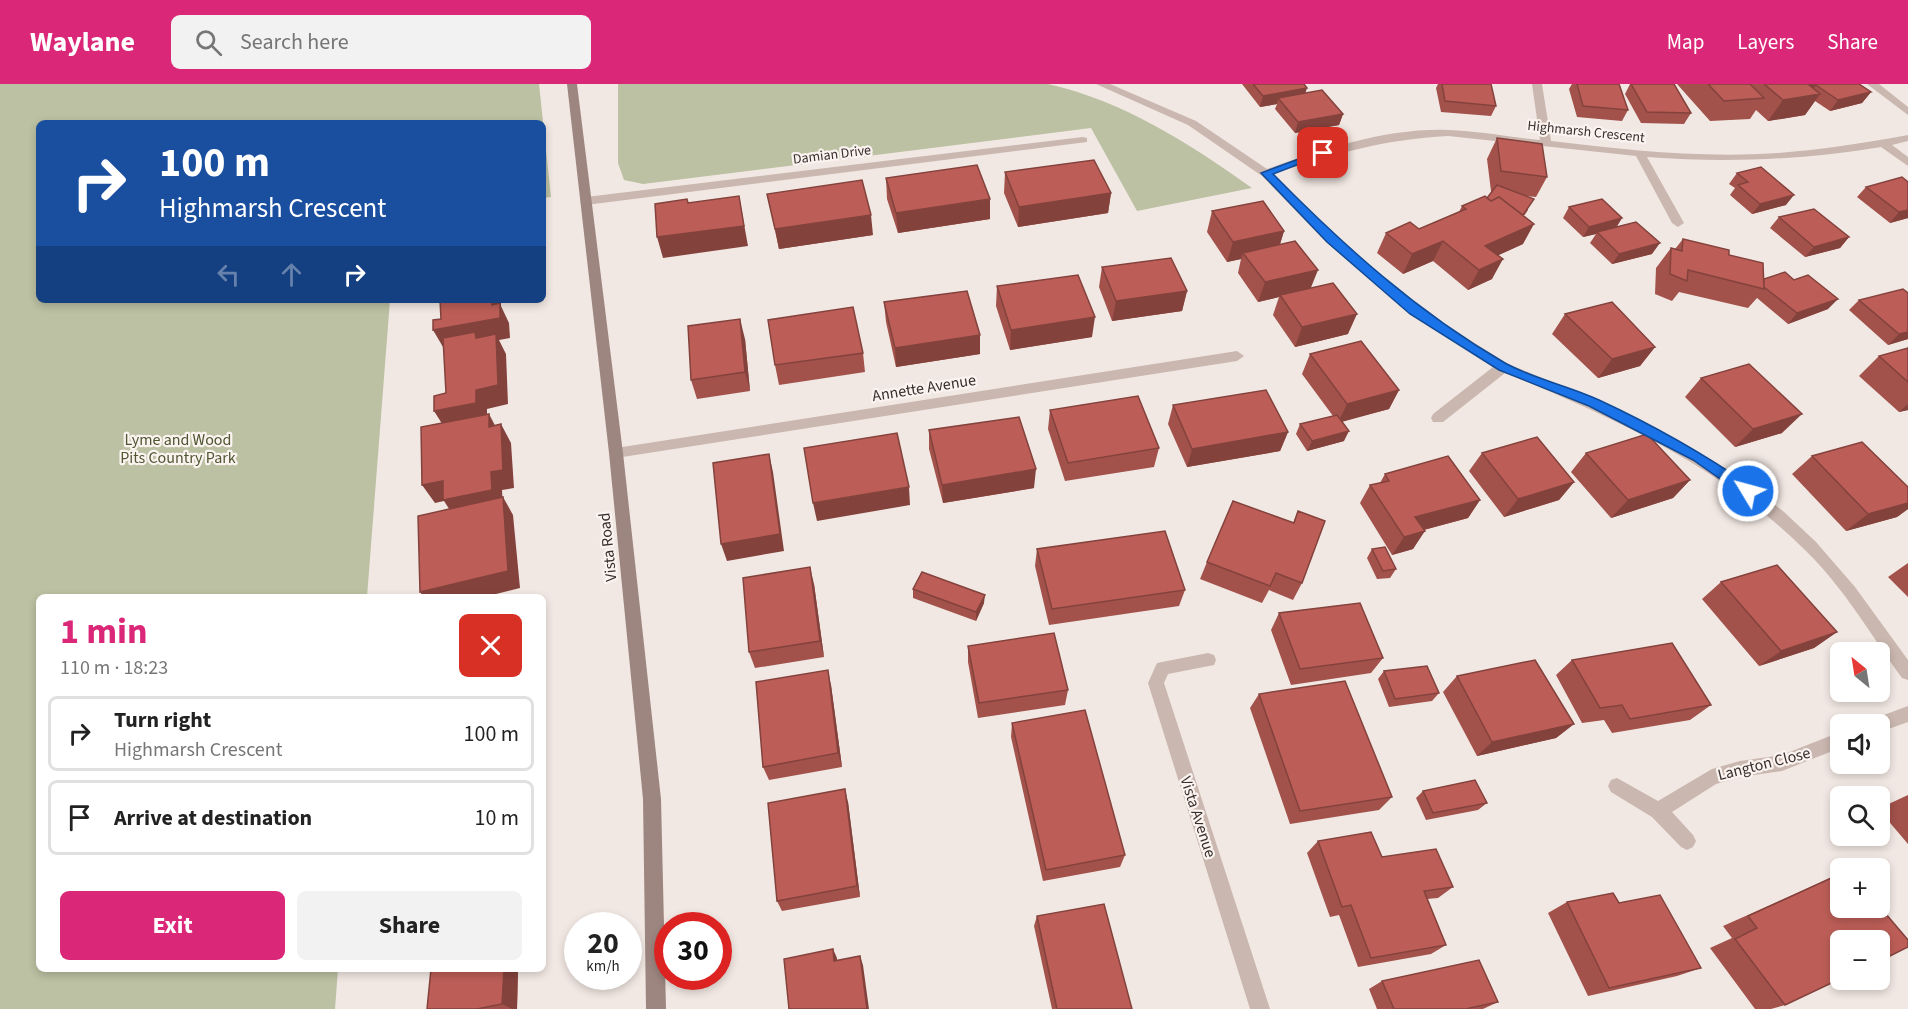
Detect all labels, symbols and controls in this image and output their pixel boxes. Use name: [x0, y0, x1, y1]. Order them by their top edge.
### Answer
search box: [171, 15, 591, 69]
text: Waylane: [30, 22, 135, 62]
icon: search: [192, 26, 225, 59]
text: Search here: [240, 26, 349, 58]
text: Map: [1667, 27, 1704, 57]
text: Layers: [1737, 27, 1794, 57]
text: Share: [1827, 27, 1878, 57]
street label: Highmarsh Crescent: [1526, 116, 1646, 148]
pin: [1297, 127, 1348, 178]
text: 100 m: [159, 133, 270, 193]
icon: arrive: [1306, 136, 1339, 169]
street label: Damian Drive: [792, 140, 872, 170]
icon: right: [60, 144, 138, 222]
text: Highmarsh Crescent: [159, 189, 386, 228]
icon: left: [212, 258, 245, 291]
icon: ahead: [275, 258, 308, 291]
icon: right: [338, 258, 371, 291]
street label: Annette Avenue: [871, 369, 977, 407]
park label: Lyme and Wood Pits Country Park: [120, 429, 236, 469]
position arrow: [1716, 459, 1780, 523]
street label: Vista Road: [593, 511, 623, 583]
text: 1 min: [60, 606, 148, 657]
button: close: [459, 614, 522, 677]
north arrow: [1830, 642, 1890, 702]
map controls: [1830, 642, 1890, 990]
text: 110 m · 18:23: [60, 654, 168, 682]
text: Turn right: [114, 704, 211, 736]
button: sound: [1830, 714, 1890, 774]
icon: right: [63, 717, 96, 750]
text: 100 m: [464, 718, 519, 750]
text: Highmarsh Crescent: [114, 736, 282, 764]
street label: Langton Close: [1715, 742, 1813, 786]
street label: Vista Avenue: [1175, 774, 1221, 860]
button: search: [1830, 786, 1890, 846]
icon: arrive: [63, 801, 96, 834]
text: Arrive at destination: [114, 802, 312, 834]
text: 10 m: [474, 802, 519, 834]
button: +: [1830, 858, 1890, 918]
button: Exit: [60, 891, 285, 960]
button: Share: [297, 891, 522, 960]
speed limit sign: 30: [654, 912, 732, 990]
text: 20: [587, 922, 619, 965]
button: −: [1830, 930, 1890, 990]
text: km/h: [586, 956, 620, 977]

